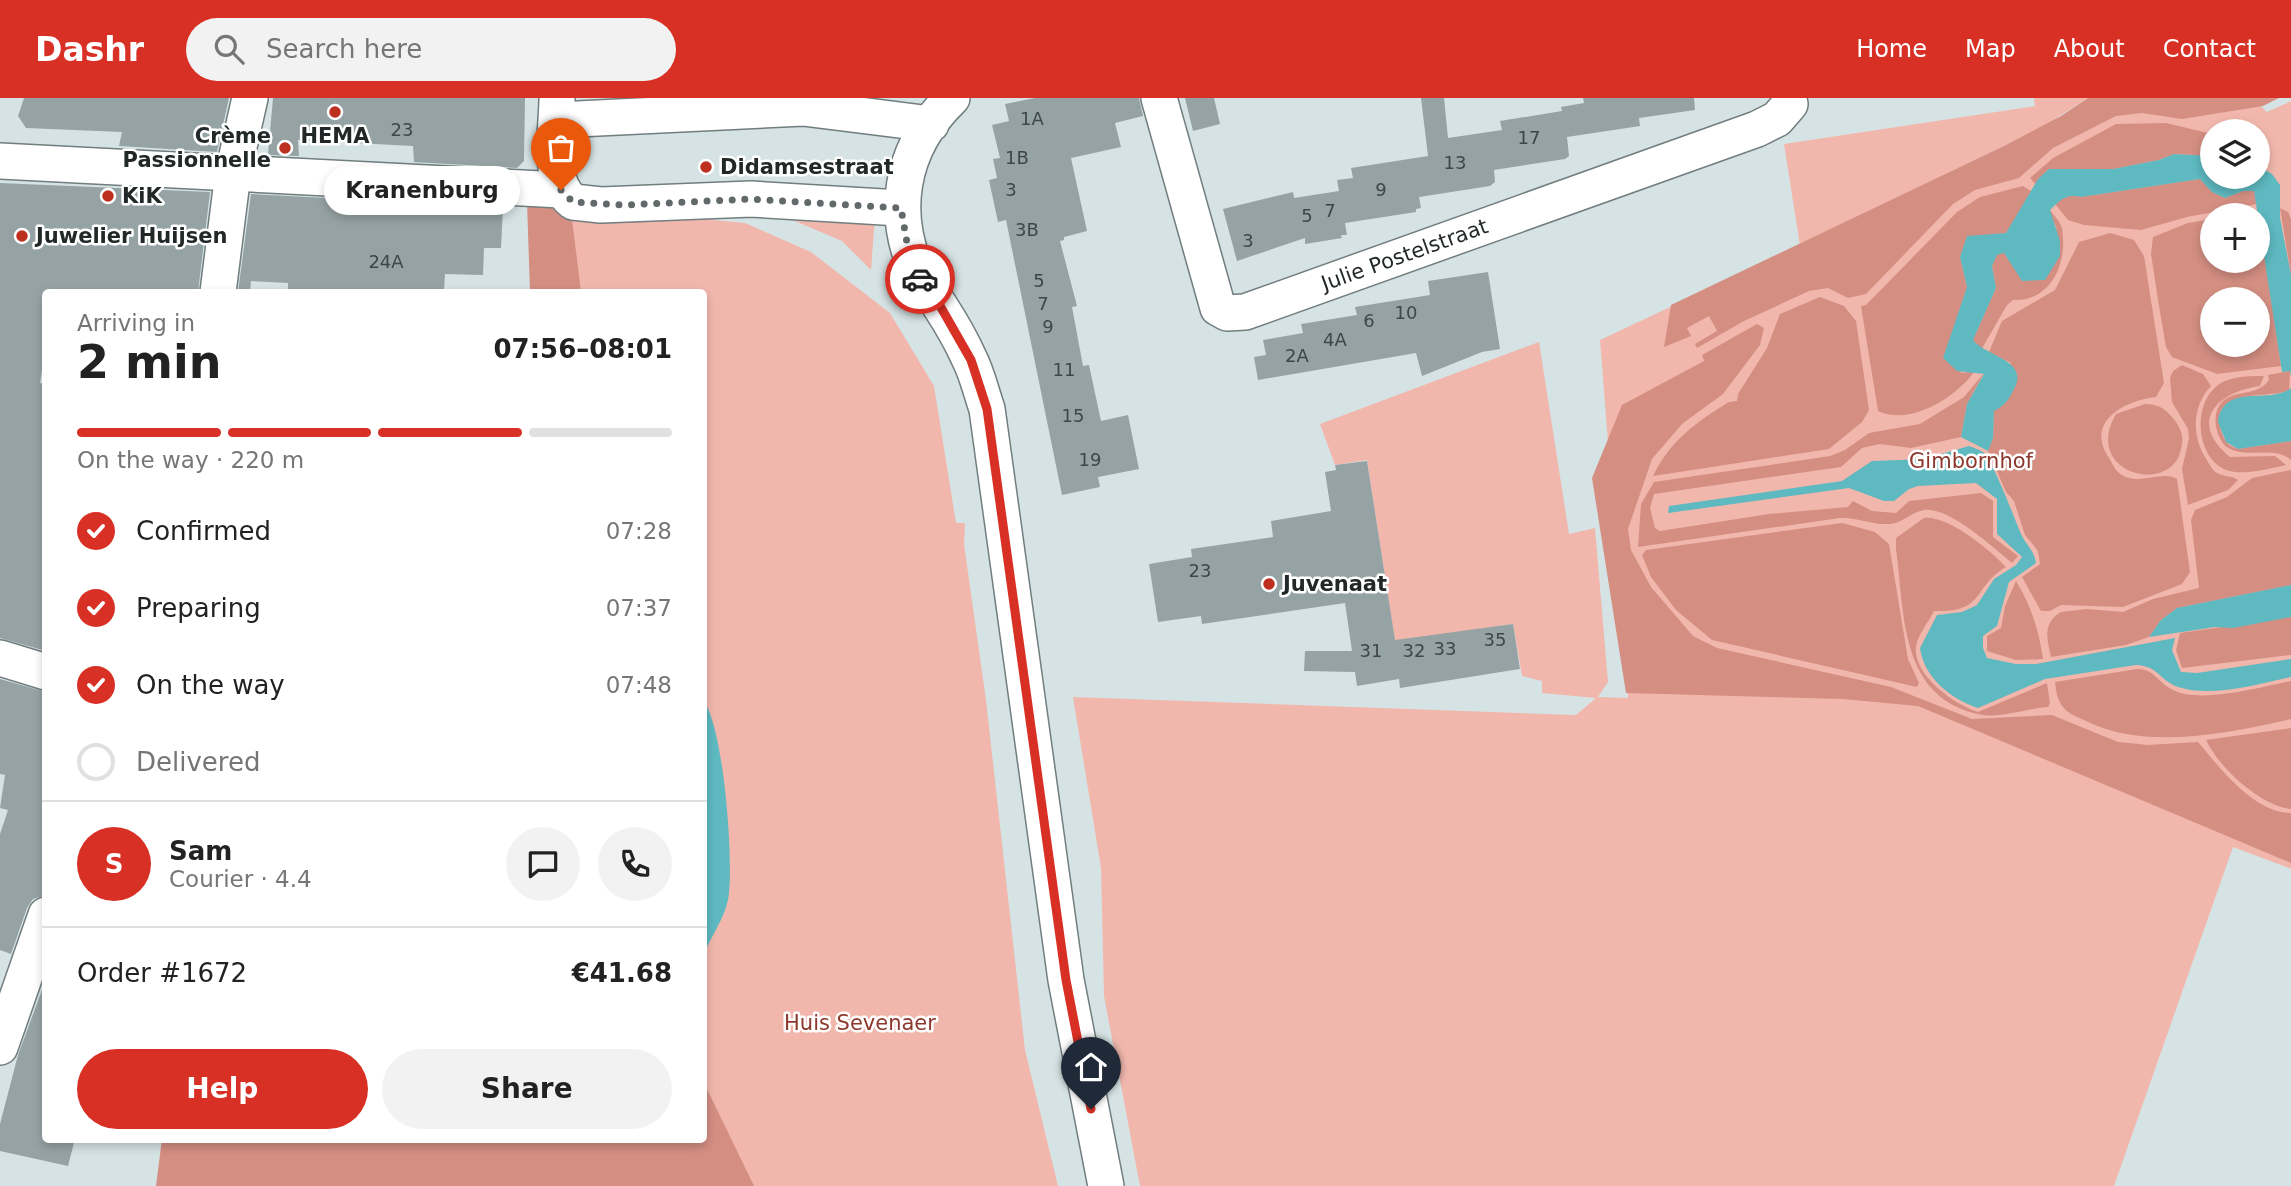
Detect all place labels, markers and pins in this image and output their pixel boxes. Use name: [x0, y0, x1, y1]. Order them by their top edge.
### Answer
marker: HEMA: [327, 104, 343, 120]
pin: [531, 118, 591, 190]
place label: Crème Passionnelle: [123, 124, 271, 172]
place label: HEMA: [300, 124, 370, 148]
marker: Crème Passionnelle: [277, 140, 293, 156]
place label: Didamsestraat: [720, 155, 894, 179]
marker: Didamsestraat: [698, 159, 714, 175]
callout: Kranenburg: [323, 166, 519, 214]
place label: KiK: [122, 184, 162, 208]
marker: KiK: [100, 188, 116, 204]
place label: Juwelier Huijsen: [34, 224, 227, 248]
marker: Juwelier Huijsen: [14, 228, 30, 244]
place label: Juvenaat: [1281, 572, 1387, 596]
marker: Juvenaat: [1261, 576, 1277, 592]
pin: [1061, 1037, 1121, 1109]

